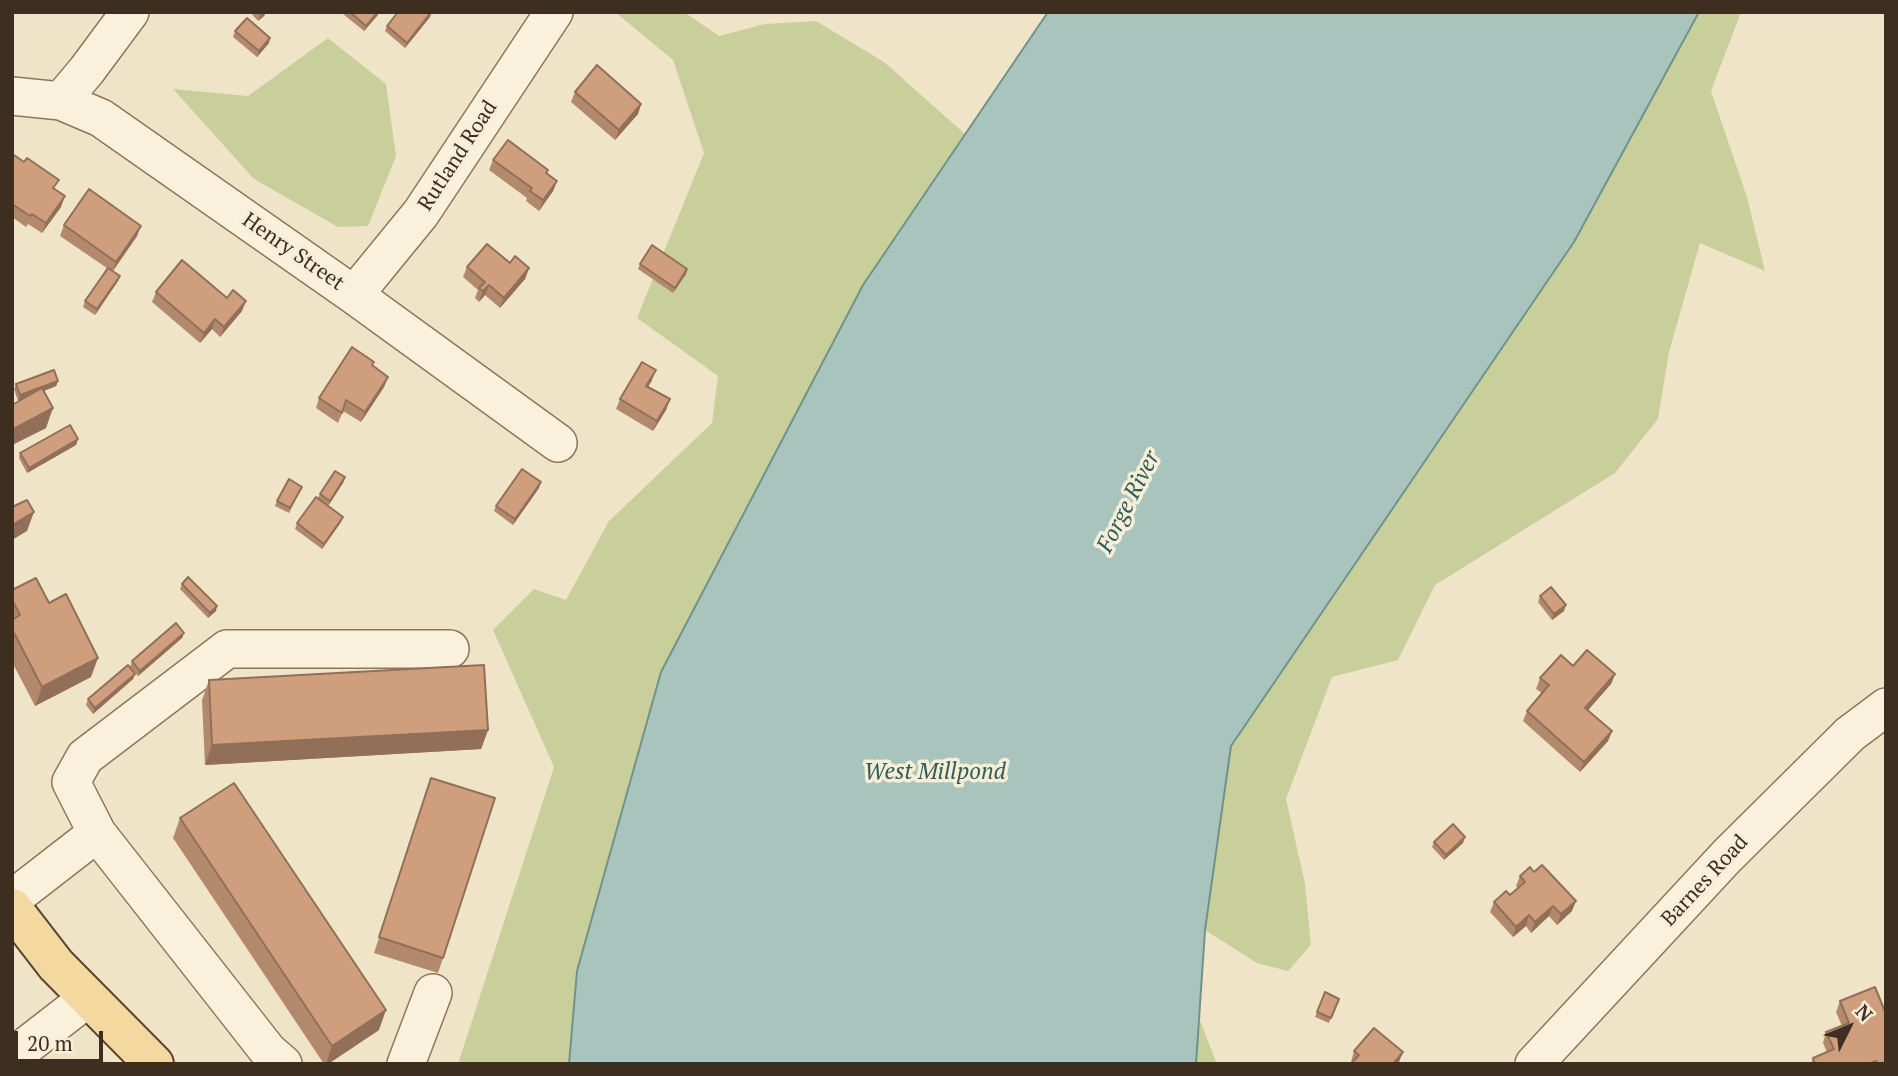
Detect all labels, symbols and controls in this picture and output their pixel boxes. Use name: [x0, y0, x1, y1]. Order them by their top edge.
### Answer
street label: Rutland Road: [413, 96, 503, 216]
street label: Henry Street: [237, 208, 349, 296]
water label: Forge River: [1092, 447, 1166, 557]
water label: West Millpond: [864, 758, 1006, 786]
street label: Barnes Road: [1656, 830, 1754, 932]
north arrow: [1814, 992, 1884, 1062]
text: N: [1851, 999, 1879, 1026]
scale bar: [18, 1016, 107, 1060]
text: 20 m: [27, 1029, 73, 1057]

